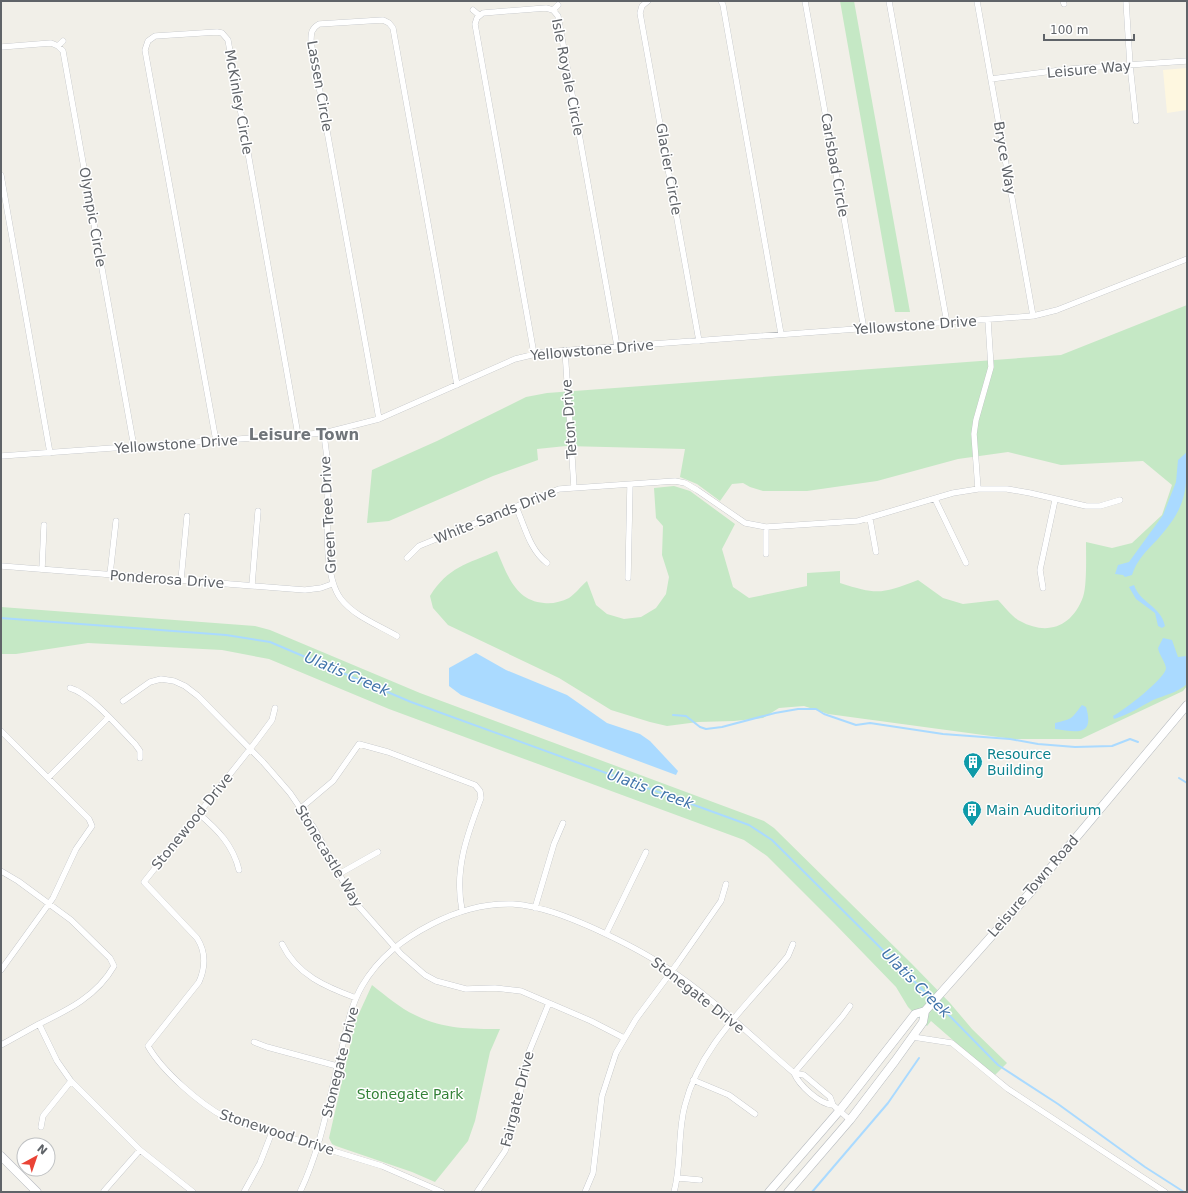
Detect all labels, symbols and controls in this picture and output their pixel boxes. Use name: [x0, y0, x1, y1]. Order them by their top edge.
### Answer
scale bar: [1044, 16, 1134, 42]
street label: Isle Royale Circle: [549, 17, 587, 137]
text: 100 m: [1050, 23, 1088, 37]
street label: Lassen Circle: [304, 39, 336, 133]
street label: McKinley Circle: [222, 48, 256, 156]
street label: Leisure Way: [1046, 57, 1132, 81]
street label: Carlsbad Circle: [818, 112, 852, 218]
street label: Bryce Way: [991, 120, 1019, 196]
street label: Glacier Circle: [653, 122, 685, 216]
street label: Olympic Circle: [76, 166, 110, 268]
street label: Yellowstone Drive: [852, 313, 977, 337]
street label: Yellowstone Drive: [529, 337, 654, 363]
street label: Teton Drive: [558, 379, 580, 460]
district label: Leisure Town: [249, 426, 359, 444]
street label: Yellowstone Drive: [113, 432, 238, 456]
street label: Green Tree Drive: [317, 456, 339, 574]
street label: White Sands Drive: [432, 483, 558, 547]
street label: Ponderosa Drive: [109, 567, 225, 591]
water label: Ulatis Creek: [302, 648, 393, 701]
place label: Resource Building: [987, 746, 1051, 778]
building icon: Resource Building: [962, 751, 984, 779]
water label: Ulatis Creek: [604, 765, 697, 813]
street label: Stonewood Drive: [148, 769, 236, 873]
building icon: Main Auditorium: [961, 799, 983, 827]
street label: Stonecastle Way: [292, 802, 366, 910]
place label: Main Auditorium: [986, 802, 1101, 818]
street label: Leisure Town Road: [985, 832, 1081, 940]
water label: Ulatis Creek: [878, 945, 955, 1022]
street label: Stonegate Drive: [648, 954, 748, 1036]
street label: Stonegate Drive: [318, 1005, 362, 1119]
street label: Fairgate Drive: [497, 1049, 537, 1149]
park label: Stonegate Park: [357, 1086, 464, 1102]
street label: Stonewood Drive: [218, 1106, 336, 1158]
north arrow: [16, 1137, 56, 1177]
text: N: [34, 1142, 50, 1158]

